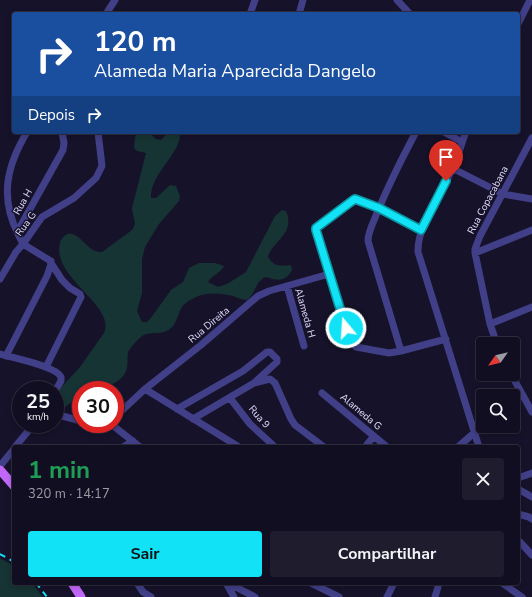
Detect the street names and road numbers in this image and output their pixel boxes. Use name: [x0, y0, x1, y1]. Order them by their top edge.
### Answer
street label: Rua Copacabana: [464, 163, 512, 237]
street label: Rua H: [10, 186, 36, 218]
street label: Rua G: [12, 209, 40, 239]
street label: Alameda H: [291, 287, 319, 339]
street label: Rua Direita: [185, 304, 233, 346]
street label: Alameda G: [337, 390, 385, 434]
street label: Rua 9: [245, 403, 273, 431]

